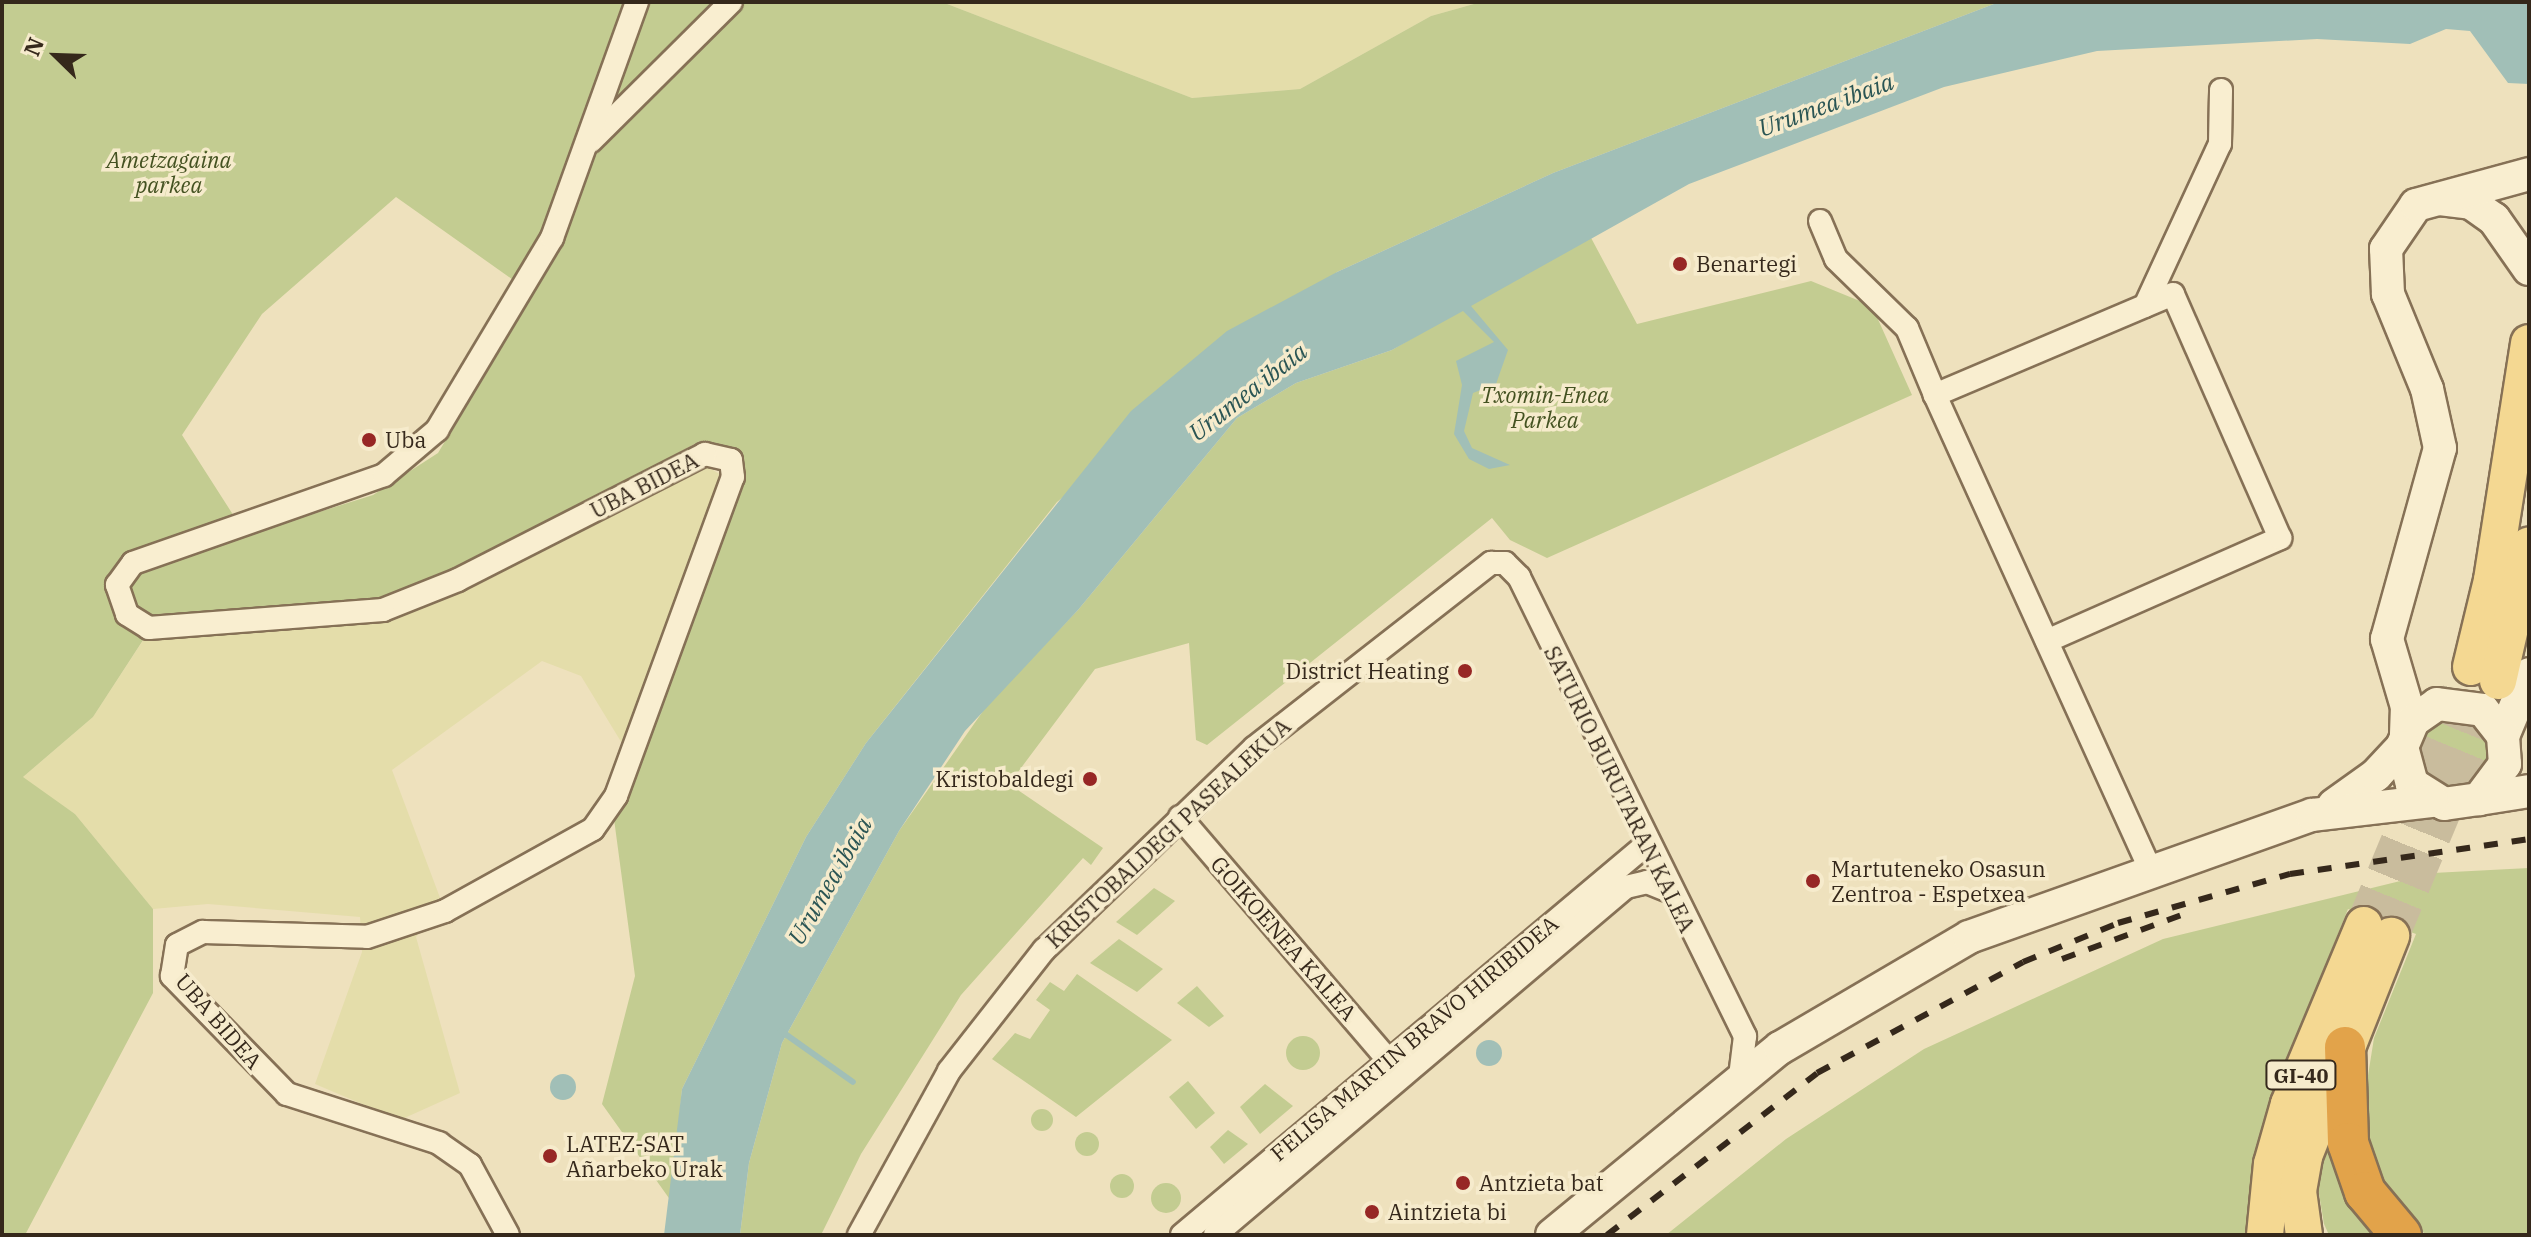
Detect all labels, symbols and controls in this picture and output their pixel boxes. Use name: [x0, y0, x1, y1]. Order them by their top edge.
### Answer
north arrow: [16, 16, 96, 96]
text: N: [17, 33, 50, 60]
water label: Urumea ibaia: [1754, 67, 1898, 143]
park label: Ametzagaina parkea: [107, 146, 231, 198]
place label: Benartegi: [1696, 251, 1797, 277]
marker: Benartegi: [1671, 255, 1689, 273]
water label: Urumea ibaia: [1183, 337, 1313, 447]
park label: Txomin-Enea Parkea: [1481, 381, 1609, 432]
place label: Uba: [385, 427, 427, 453]
marker: Uba: [360, 431, 378, 449]
street label: UBA BIDEA: [586, 447, 702, 523]
street label: SATURIO BURUTARAN KALEA: [1539, 641, 1701, 937]
place label: District Heating: [1285, 658, 1449, 684]
marker: District Heating: [1456, 662, 1474, 680]
street label: KRISTOBALDEGI PASEALEKUA: [1040, 713, 1296, 953]
place label: Kristobaldegi: [935, 766, 1074, 792]
marker: Kristobaldegi: [1081, 770, 1099, 788]
water label: Urumea ibaia: [782, 812, 878, 950]
street label: GOIKOENEA KALEA: [1206, 851, 1362, 1025]
place label: Martuteneko Osasun Zentroa - Espetxea: [1831, 855, 2046, 906]
marker: Martuteneko Osasun Zentroa - Espetxea: [1802, 870, 1824, 892]
street label: FELISA MARTIN BRAVO HIRIBIDEA: [1265, 910, 1563, 1166]
street label: UBA BIDEA: [170, 968, 268, 1074]
road number: GI-40: [2265, 1059, 2337, 1091]
place label: LATEZ-SAT Añarbeko Urak: [566, 1130, 723, 1182]
marker: LATEZ-SAT Añarbeko Urak: [541, 1147, 559, 1165]
place label: Antzieta bat: [1479, 1170, 1604, 1196]
marker: Antzieta bat: [1454, 1174, 1472, 1192]
place label: Aintzieta bi: [1388, 1199, 1507, 1225]
marker: Aintzieta bi: [1363, 1203, 1381, 1221]

